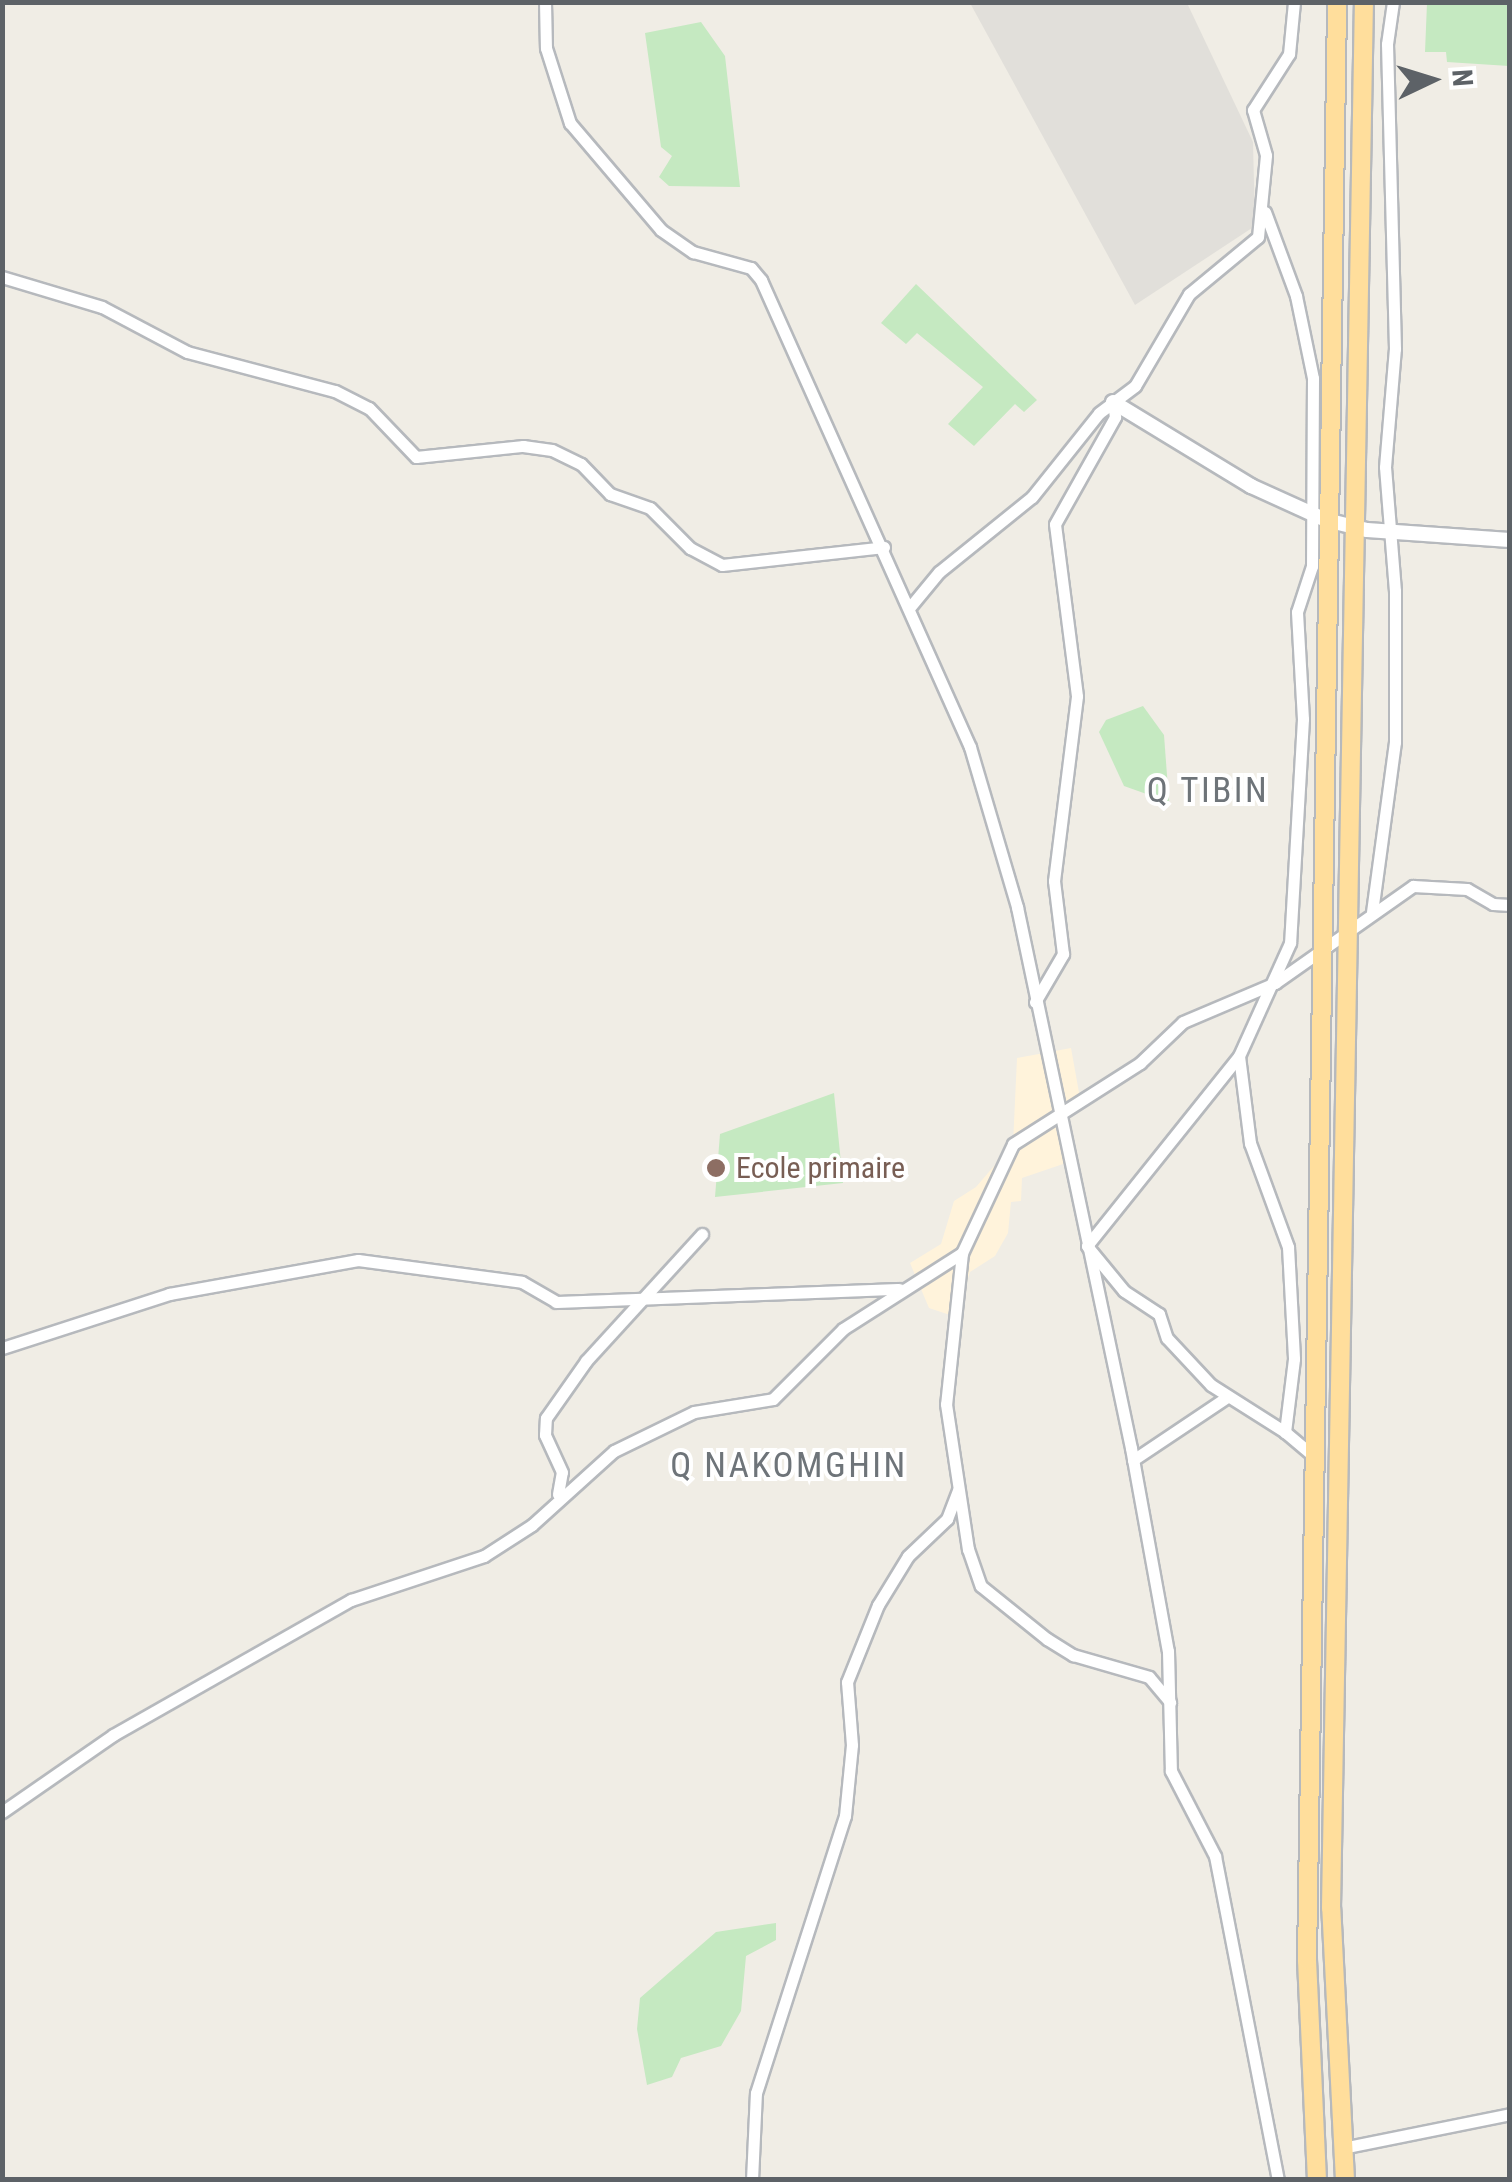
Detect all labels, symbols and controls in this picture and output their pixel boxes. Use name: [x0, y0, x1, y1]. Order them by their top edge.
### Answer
north arrow: [1382, 30, 1482, 130]
text: N: [1445, 68, 1479, 88]
district label: Q TIBIN: [1146, 770, 1270, 812]
place label: Ecole primaire: [736, 1150, 905, 1186]
marker: Ecole primaire: [705, 1157, 727, 1179]
district label: Q NAKOMGHIN: [670, 1445, 908, 1487]

